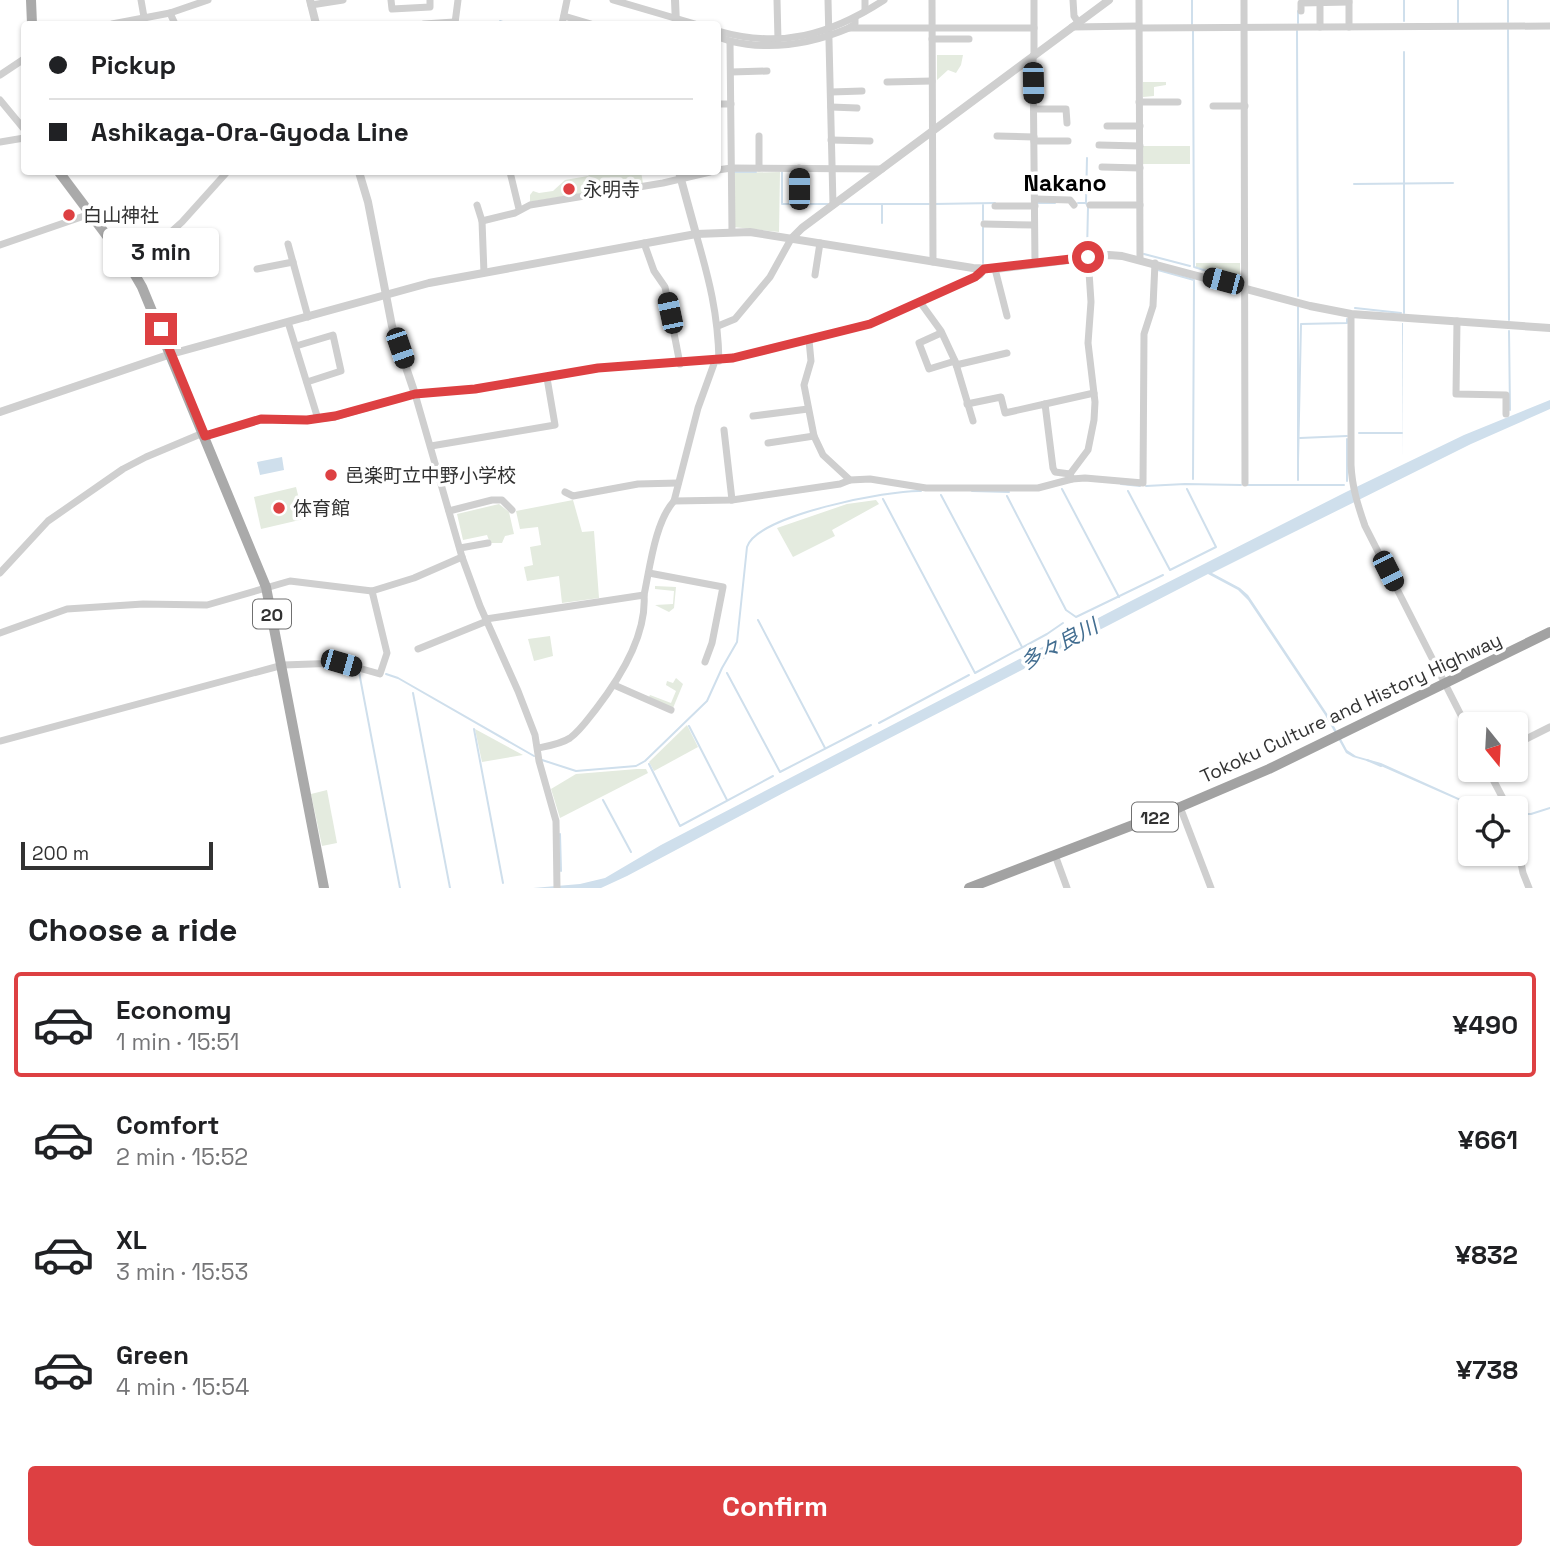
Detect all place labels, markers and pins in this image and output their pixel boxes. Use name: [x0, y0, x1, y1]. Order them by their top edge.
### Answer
place label: 永明寺: [583, 177, 640, 202]
marker: 永明寺: [561, 181, 577, 197]
place label: 白山神社: [83, 203, 159, 228]
marker: 白山神社: [61, 207, 77, 223]
place label: 邑楽町立中野小学校: [345, 463, 516, 488]
marker: 邑楽町立中野小学校: [323, 467, 339, 483]
place label: 体育館: [293, 496, 350, 521]
marker: 体育館: [271, 500, 287, 516]

